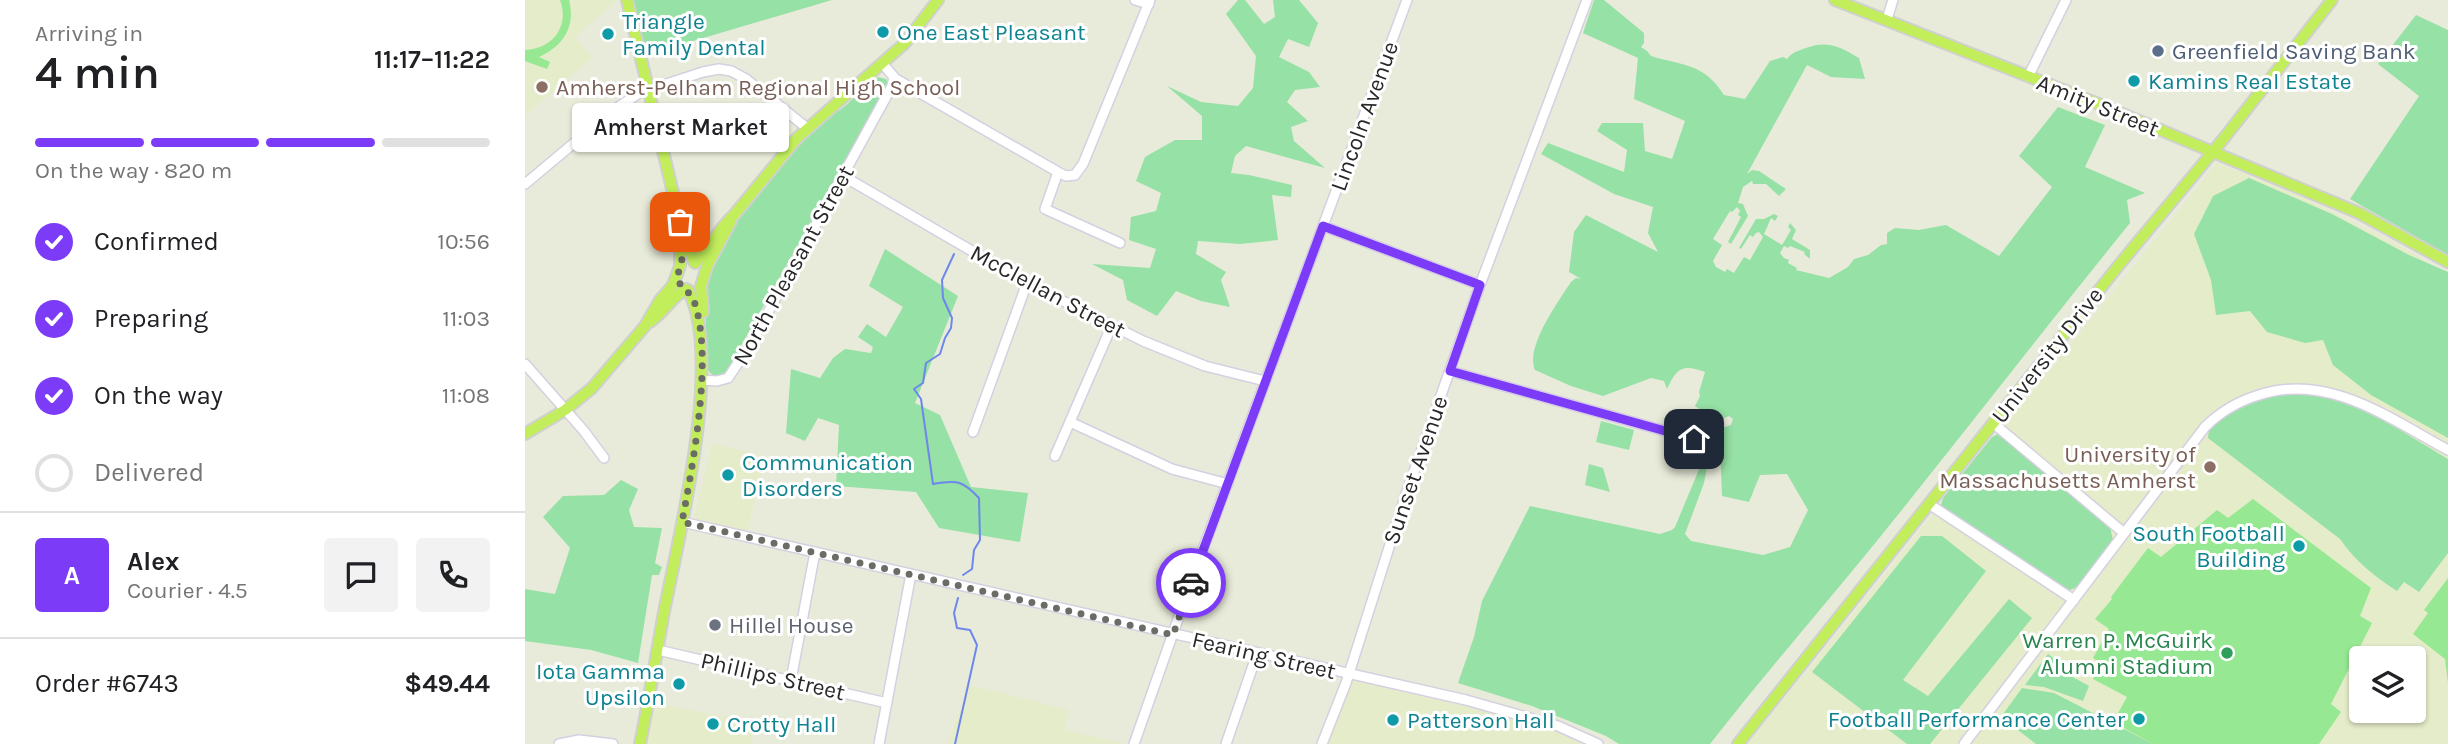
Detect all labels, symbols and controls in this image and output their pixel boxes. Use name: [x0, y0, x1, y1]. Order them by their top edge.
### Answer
place label: Triangle Family Dental: [622, 8, 766, 61]
place label: One East Pleasant: [897, 19, 1086, 46]
text: Arriving in: [35, 20, 143, 47]
marker: One East Pleasant: [875, 24, 891, 40]
marker: Triangle Family Dental: [600, 26, 616, 42]
street label: Lincoln Avenue: [1325, 38, 1404, 195]
place label: Greenfield Saving Bank: [2172, 38, 2416, 65]
marker: Greenfield Saving Bank: [2150, 43, 2166, 59]
text: 11:17–11:22: [374, 44, 490, 75]
text: 4 min: [35, 46, 160, 100]
place label: Kamins Real Estate: [2148, 68, 2352, 95]
street label: Amity Street: [2033, 69, 2163, 142]
marker: Kamins Real Estate: [2126, 73, 2142, 89]
place label: Amherst-Pelham Regional High School: [556, 74, 961, 101]
marker: Amherst-Pelham Regional High School: [534, 79, 550, 95]
callout: Amherst Market: [571, 103, 789, 152]
text: Amherst Market: [593, 114, 768, 141]
text: On the way · 820 m: [35, 157, 232, 184]
street label: North Pleasant Street: [727, 160, 860, 370]
pin: [650, 192, 710, 252]
icon: bag: [661, 203, 699, 241]
icon: check: [35, 223, 73, 261]
text: Confirmed: [94, 226, 219, 257]
text: 10:56: [437, 228, 490, 255]
street label: McClellan Street: [966, 239, 1130, 344]
street label: University Drive: [1986, 282, 2109, 429]
icon: check: [35, 300, 73, 338]
text: Preparing: [94, 303, 208, 334]
text: 11:03: [442, 305, 490, 332]
icon: check: [35, 377, 73, 415]
text: On the way: [94, 380, 223, 411]
text: 11:08: [442, 382, 490, 409]
street label: Sunset Avenue: [1377, 392, 1454, 548]
pin: [1664, 409, 1724, 469]
icon: home: [1675, 420, 1713, 458]
place label: University of Massachusetts Amherst: [1939, 441, 2196, 494]
place label: Communication Disorders: [742, 449, 913, 502]
text: Delivered: [94, 457, 204, 488]
marker: University of Massachusetts Amherst: [2202, 459, 2218, 475]
marker: Communication Disorders: [720, 467, 736, 483]
place label: South Football Building: [2132, 520, 2285, 573]
button: chat: [324, 538, 398, 612]
button: phone: [416, 538, 490, 612]
marker: South Football Building: [2291, 538, 2307, 554]
text: Alex: [127, 546, 179, 577]
courier: [1156, 548, 1226, 618]
text: A: [64, 560, 80, 591]
icon: car: [1172, 564, 1210, 602]
text: Courier · 4.5: [127, 577, 248, 604]
place label: Hillel House: [729, 612, 854, 639]
marker: Hillel House: [707, 617, 723, 633]
street label: Fearing Street: [1189, 626, 1339, 685]
place label: Warren P. McGuirk Alumni Stadium: [2022, 627, 2213, 680]
marker: Warren P. McGuirk Alumni Stadium: [2219, 645, 2235, 661]
map controls: [2349, 646, 2426, 723]
button: layers: [2349, 646, 2426, 723]
street label: Phillips Street: [698, 647, 848, 706]
place label: Iota Gamma Upsilon: [536, 658, 665, 711]
text: Order #6743: [35, 668, 179, 699]
text: $49.44: [404, 668, 490, 699]
marker: Iota Gamma Upsilon: [671, 676, 687, 692]
place label: Football Performance Center: [1828, 706, 2126, 733]
place label: Patterson Hall: [1407, 707, 1555, 734]
place label: Crotty Hall: [727, 711, 836, 738]
marker: Football Performance Center: [2131, 711, 2147, 727]
marker: Patterson Hall: [1385, 712, 1401, 728]
marker: Crotty Hall: [705, 716, 721, 732]

